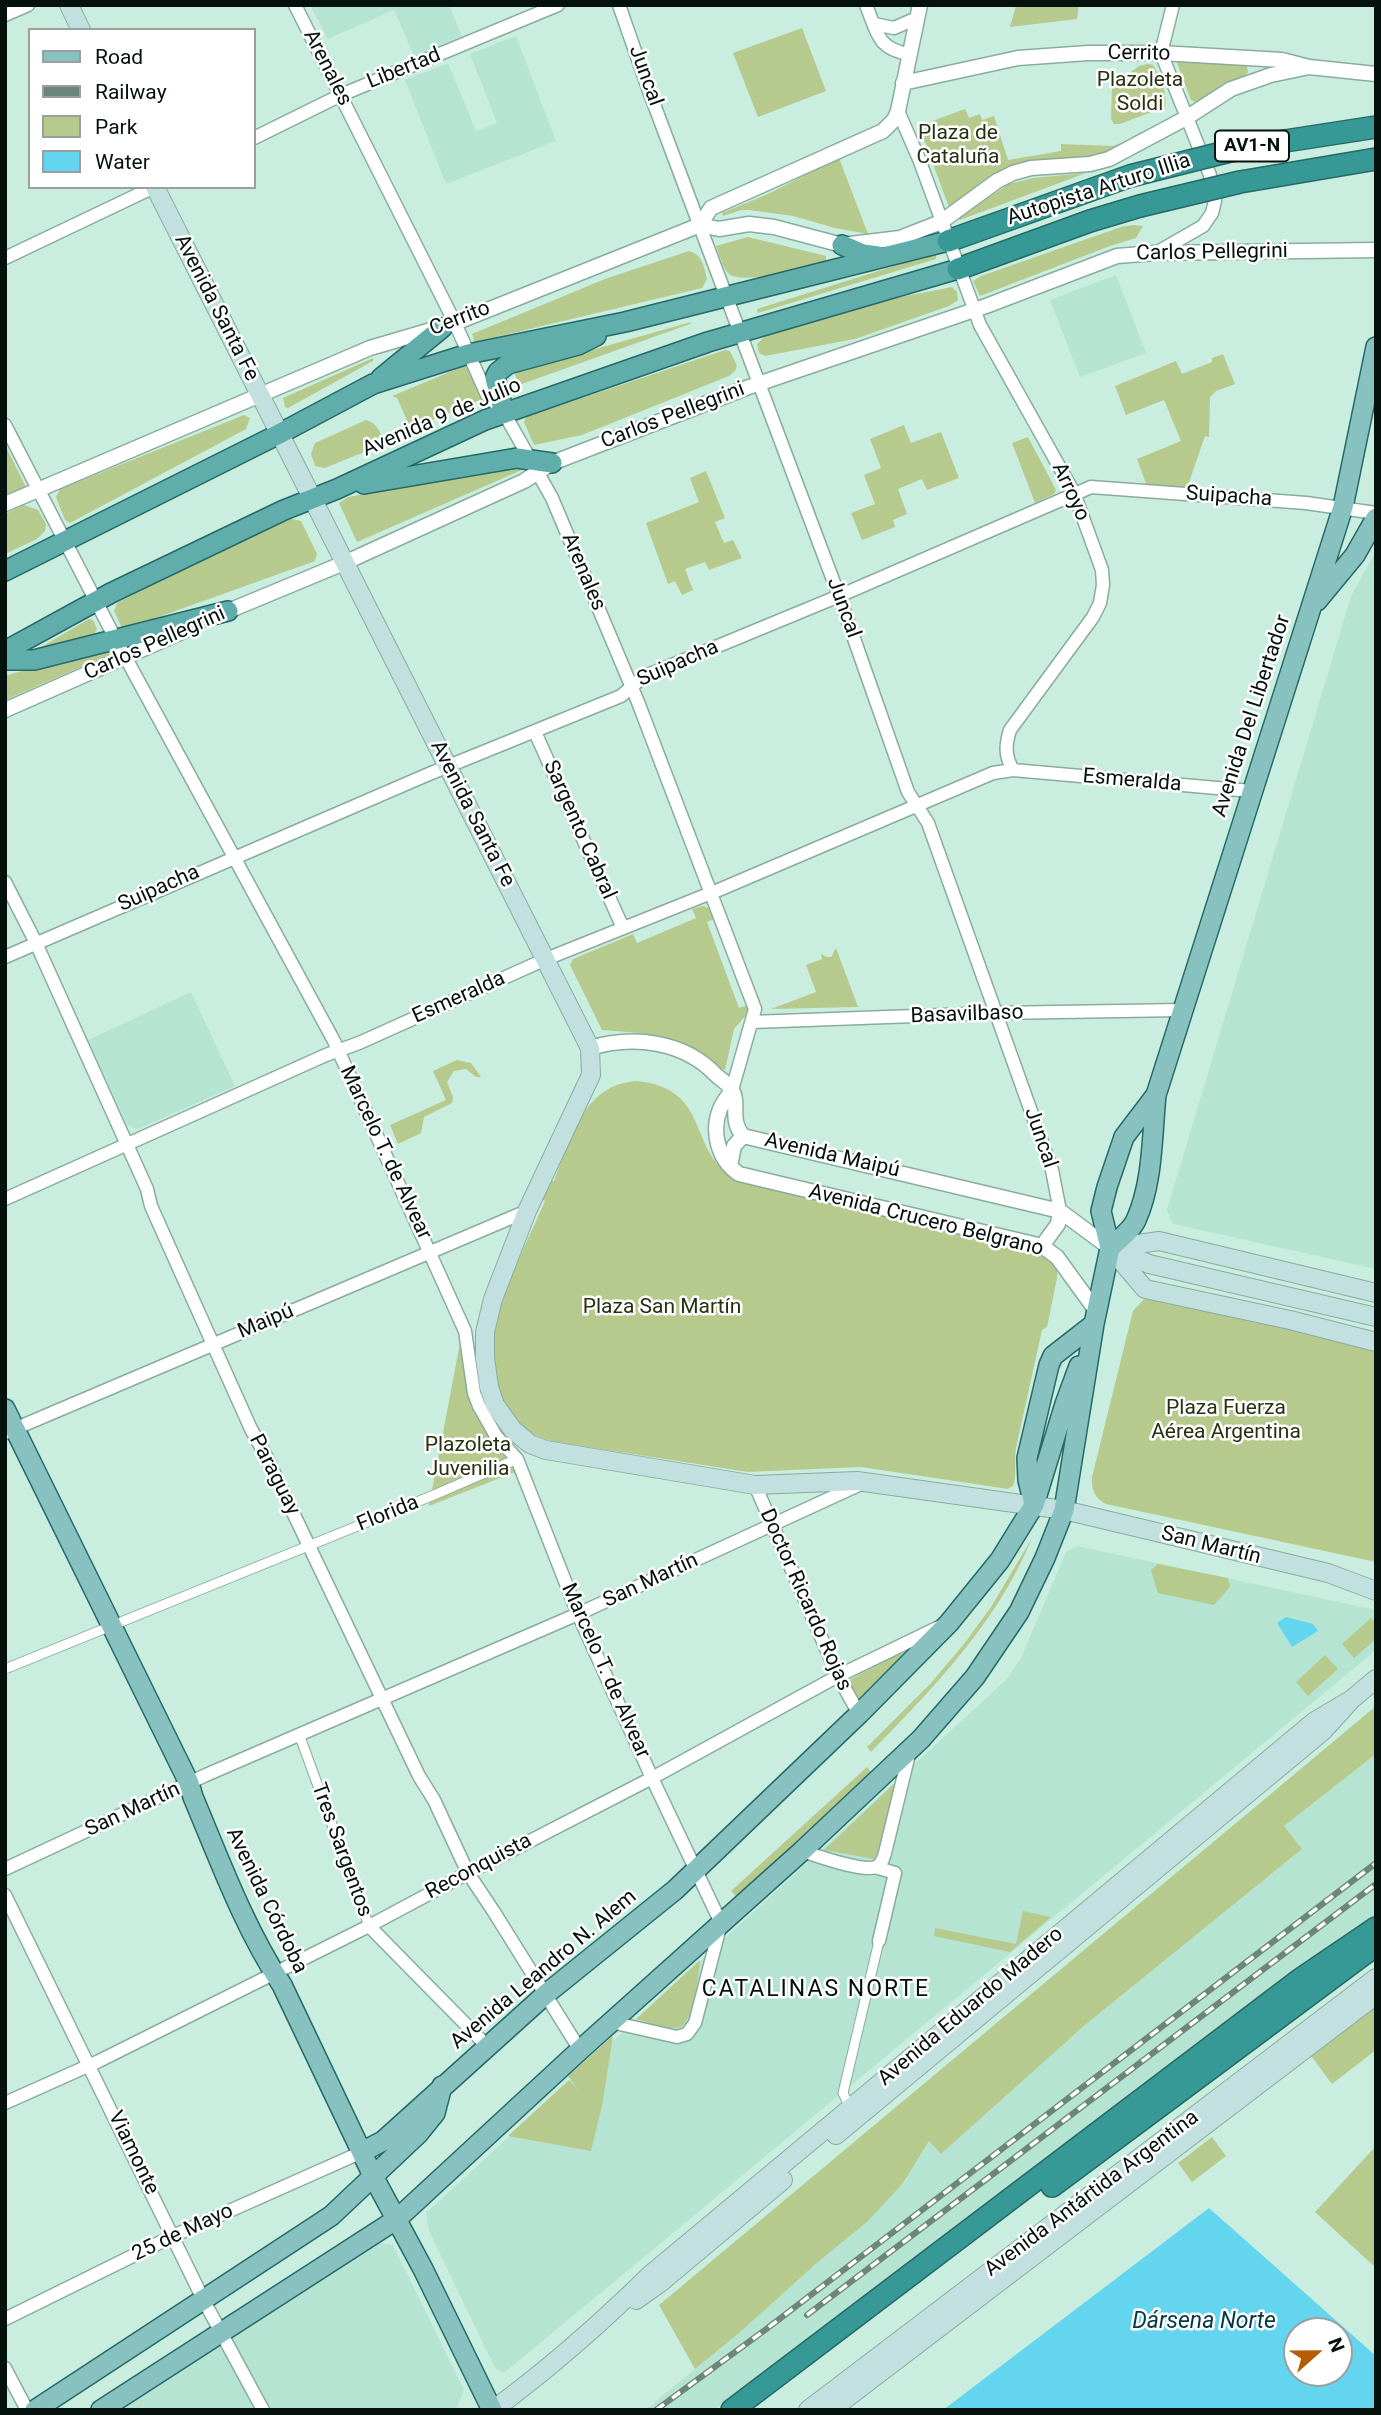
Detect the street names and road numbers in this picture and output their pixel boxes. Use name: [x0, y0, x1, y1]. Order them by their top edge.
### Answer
street label: Arenales: [297, 26, 357, 110]
street label: Cerrito: [1107, 41, 1171, 67]
street label: Juncal: [623, 42, 667, 110]
street label: Libertad: [364, 43, 444, 95]
road number: AV1-N: [1215, 130, 1289, 162]
street label: Autopista Arturo Illia: [1004, 148, 1194, 232]
street label: Avenida Santa Fe: [168, 231, 264, 385]
street label: Carlos Pellegrini: [1136, 239, 1288, 267]
street label: Cerrito: [426, 296, 494, 342]
street label: Avenida 9 de Julio: [359, 373, 525, 463]
street label: Carlos Pellegrini: [598, 377, 748, 455]
street label: Arroyo: [1046, 459, 1094, 525]
street label: Suipacha: [1185, 481, 1273, 513]
street label: Arenales: [555, 529, 611, 615]
street label: Juncal: [821, 574, 865, 642]
street label: Carlos Pellegrini: [81, 602, 229, 686]
street label: Avenida Del Libertador: [1207, 612, 1297, 820]
street label: Suipacha: [633, 635, 723, 693]
street label: Avenida Santa Fe: [424, 737, 520, 891]
street label: Sargento Cabral: [537, 757, 621, 903]
street label: Esmeralda: [1082, 764, 1182, 798]
street label: Suipacha: [114, 860, 204, 918]
street label: Esmeralda: [409, 966, 509, 1030]
street label: Basavilbaso: [910, 1000, 1024, 1030]
street label: Marcelo T. de Alvear: [334, 1062, 436, 1244]
street label: Juncal: [1018, 1104, 1062, 1172]
street label: Avenida Maipú: [762, 1128, 902, 1184]
street label: Avenida Crucero Belgrano: [806, 1180, 1046, 1262]
street label: Maipú: [234, 1299, 298, 1345]
street label: Paraguay: [243, 1430, 305, 1520]
street label: Florida: [354, 1490, 422, 1538]
street label: Doctor Ricardo Rojas: [754, 1505, 856, 1695]
street label: San Martín: [1159, 1521, 1263, 1571]
street label: San Martín: [600, 1548, 702, 1614]
street label: Marcelo T. de Alvear: [555, 1580, 655, 1762]
street label: San Martín: [82, 1777, 184, 1843]
street label: Tres Sargentos: [305, 1780, 377, 1920]
street label: Avenida Córdoba: [220, 1824, 312, 1978]
street label: Reconquista: [422, 1829, 536, 1905]
street label: Avenida Leandro N. Alem: [446, 1885, 642, 2055]
street label: Avenida Eduardo Madero: [873, 1922, 1069, 2092]
street label: Avenida Antártida Argentina: [980, 2105, 1204, 2283]
street label: Viamonte: [102, 2107, 164, 2199]
street label: 25 de Mayo: [129, 2199, 237, 2267]

